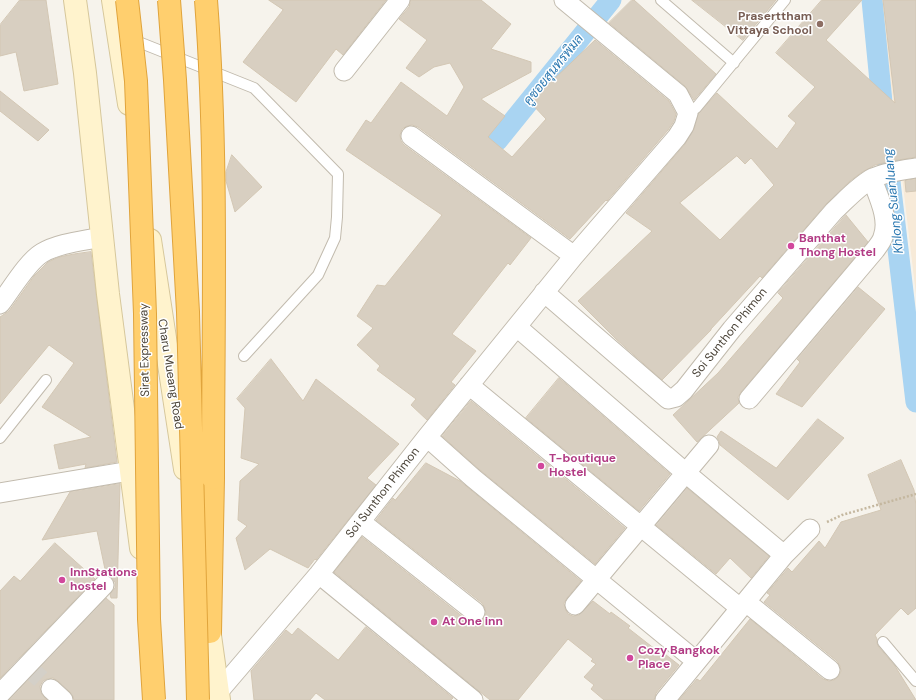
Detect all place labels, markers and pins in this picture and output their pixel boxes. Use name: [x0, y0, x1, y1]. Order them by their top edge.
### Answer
place label: Praserttham Vittaya School: [727, 10, 812, 38]
marker: Praserttham Vittaya School: [815, 19, 825, 29]
place label: Banthat Thong Hostel: [799, 232, 876, 260]
marker: Banthat Thong Hostel: [786, 241, 796, 251]
place label: T-boutique Hostel: [549, 452, 616, 480]
marker: T-boutique Hostel: [536, 461, 546, 471]
place label: InnStations hostel: [70, 566, 137, 594]
marker: InnStations hostel: [57, 575, 67, 585]
place label: At One inn: [442, 615, 503, 629]
marker: At One inn: [429, 617, 439, 627]
place label: Cozy Bangkok Place: [638, 644, 720, 672]
marker: Cozy Bangkok Place: [625, 653, 635, 663]

